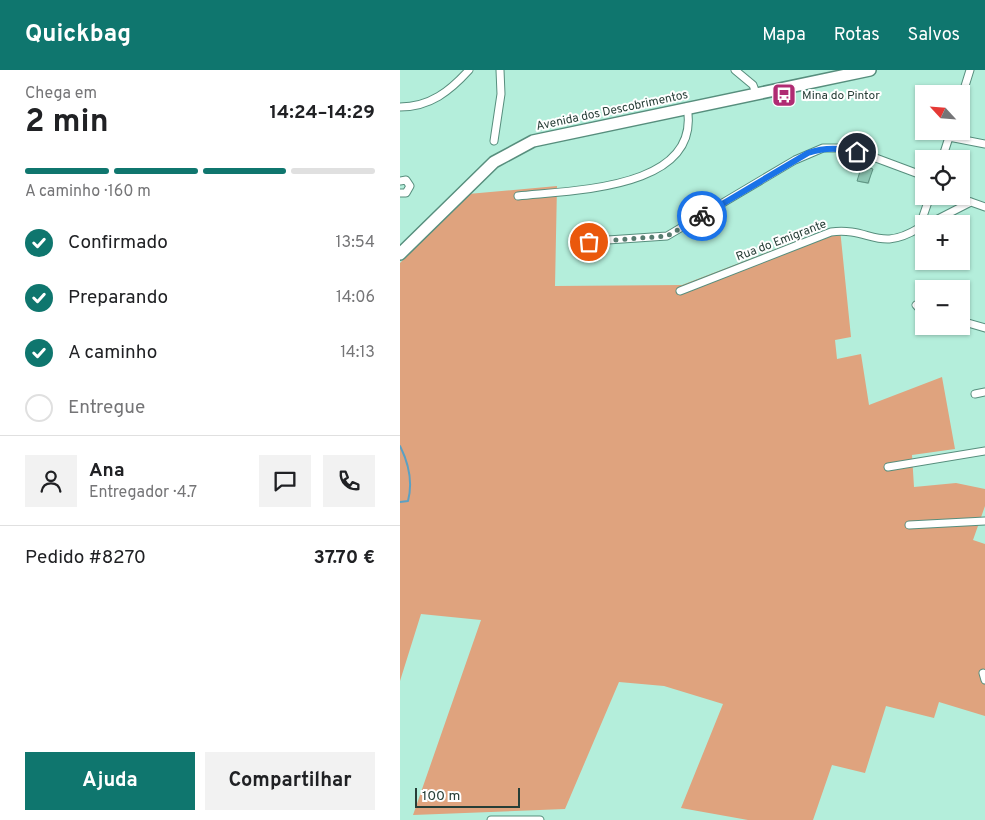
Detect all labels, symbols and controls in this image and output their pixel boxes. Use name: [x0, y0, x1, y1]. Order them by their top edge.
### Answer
text: Quickbag: [25, 20, 131, 50]
text: Mapa: [762, 24, 806, 47]
text: Rotas: [834, 24, 880, 47]
text: Salvos: [908, 24, 960, 47]
bus stop icon: Mina do Pintor: [771, 82, 797, 108]
text: Chega em: [25, 84, 97, 104]
north arrow: [915, 85, 970, 140]
map controls: [915, 85, 970, 335]
street label: Avenida dos Descobrimentos: [535, 87, 690, 135]
place label: Mina do Pintor: [802, 88, 880, 104]
text: 14:24–14:29: [269, 101, 375, 125]
text: 2 min: [25, 103, 109, 143]
pin: [836, 131, 878, 173]
icon: home: [843, 138, 871, 166]
button: locate: [915, 150, 970, 205]
text: A caminho · 160 m: [25, 182, 151, 202]
courier: [677, 191, 727, 241]
icon: bike: [688, 202, 716, 230]
button: +: [915, 215, 970, 270]
street label: Rua do Emigrante: [734, 216, 829, 266]
pin: [568, 221, 610, 263]
icon: bag: [575, 228, 603, 256]
icon: check: [25, 229, 53, 257]
text: Confirmado: [68, 231, 168, 255]
text: 13:54: [336, 233, 375, 253]
button: −: [915, 280, 970, 335]
icon: check: [25, 284, 53, 312]
text: Preparando: [68, 286, 168, 310]
text: 14:06: [336, 288, 375, 308]
icon: check: [25, 339, 53, 367]
text: A caminho: [68, 341, 157, 365]
text: 14:13: [340, 343, 375, 363]
text: Entregue: [68, 396, 145, 420]
button: person: [25, 455, 77, 507]
button: chat: [259, 455, 311, 507]
button: phone: [323, 455, 375, 507]
text: Ana: [89, 459, 124, 483]
text: Entregador · 4.7: [89, 483, 197, 503]
text: Pedido #8270: [25, 546, 146, 570]
text: 37.70 €: [314, 546, 375, 570]
button: Ajuda: [25, 752, 195, 810]
button: Compartilhar: [205, 752, 375, 810]
scale bar: [415, 785, 520, 808]
text: 100 m: [422, 788, 460, 805]

